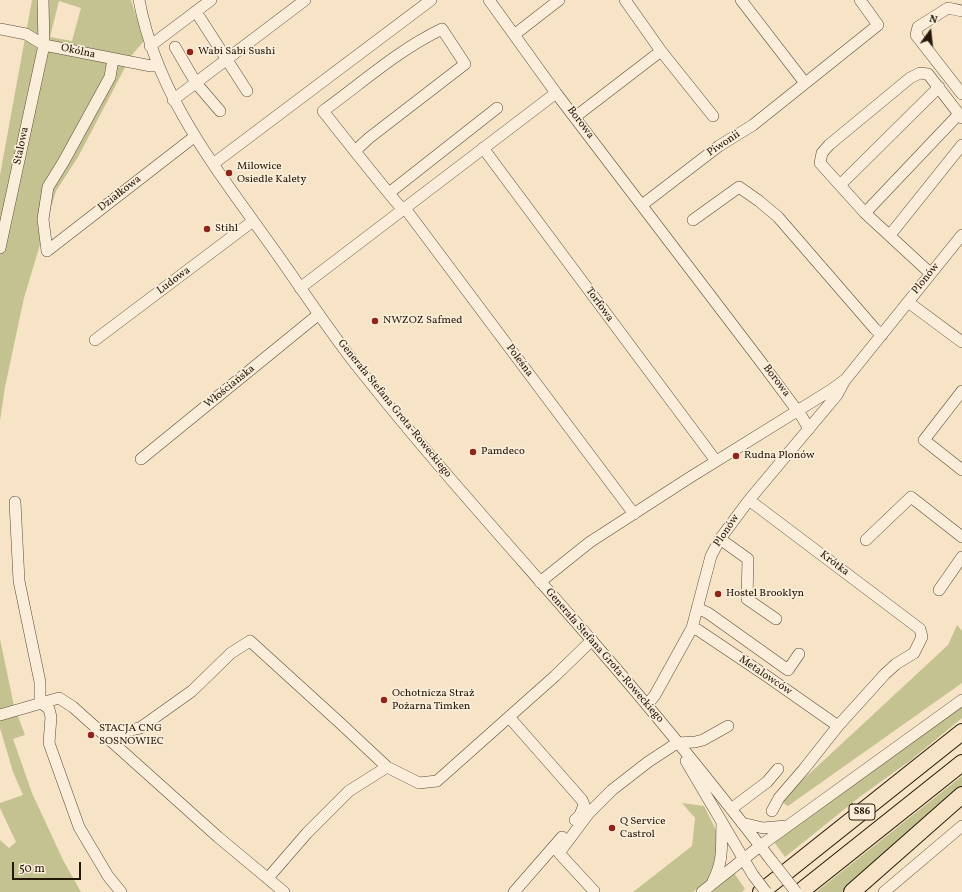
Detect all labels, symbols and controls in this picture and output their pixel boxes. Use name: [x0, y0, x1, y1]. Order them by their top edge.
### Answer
north arrow: [910, 12, 950, 52]
text: N: [927, 12, 939, 28]
street label: Okólna: [60, 42, 96, 62]
place label: Wabi Sabi Sushi: [198, 45, 275, 59]
marker: Wabi Sabi Sushi: [185, 47, 195, 57]
street label: Borowa: [564, 104, 596, 142]
street label: Stalowa: [12, 126, 32, 166]
street label: Piwonii: [705, 128, 743, 160]
place label: Milowice Osiedle Kalety: [237, 160, 306, 186]
marker: Milowice Osiedle Kalety: [224, 168, 234, 178]
street label: Działkowa: [96, 173, 144, 215]
place label: Stihl: [215, 222, 238, 236]
marker: Stihl: [202, 224, 212, 234]
street label: Plonów: [909, 261, 943, 297]
street label: Ludowa: [155, 264, 193, 298]
street label: Torfowa: [582, 285, 616, 325]
place label: NWZOZ Safmed: [383, 314, 462, 328]
marker: NWZOZ Safmed: [370, 316, 380, 326]
street label: Generała Stefana Grota-Roweckiego: [334, 337, 454, 481]
street label: Poleśna: [503, 342, 535, 380]
street label: Borowa: [760, 362, 792, 400]
street label: Włościańska: [202, 363, 258, 411]
place label: Pamdeco: [481, 445, 525, 459]
marker: Pamdeco: [468, 447, 478, 457]
place label: Rudna Plonów: [744, 449, 815, 463]
marker: Rudna Plonów: [731, 451, 741, 461]
street label: Plonów: [711, 512, 743, 550]
street label: Krótka: [817, 549, 851, 579]
street label: Generała Stefana Grota-Roweckiego: [542, 586, 666, 726]
place label: Hostel Brooklyn: [726, 587, 804, 601]
marker: Hostel Brooklyn: [713, 589, 723, 599]
street label: Metalowców: [736, 653, 794, 699]
place label: Ochotnicza Straż Pożarna Timken: [392, 687, 474, 713]
marker: Ochotnicza Straż Pożarna Timken: [379, 695, 389, 705]
place label: STACJA CNG SOSNOWIEC: [99, 722, 164, 748]
marker: STACJA CNG SOSNOWIEC: [86, 730, 96, 740]
road number: S86: [849, 804, 875, 820]
place label: Q Service Castrol: [620, 815, 665, 841]
marker: Q Service Castrol: [607, 823, 617, 833]
scale bar: [14, 854, 83, 880]
text: 50 m: [19, 861, 45, 877]

